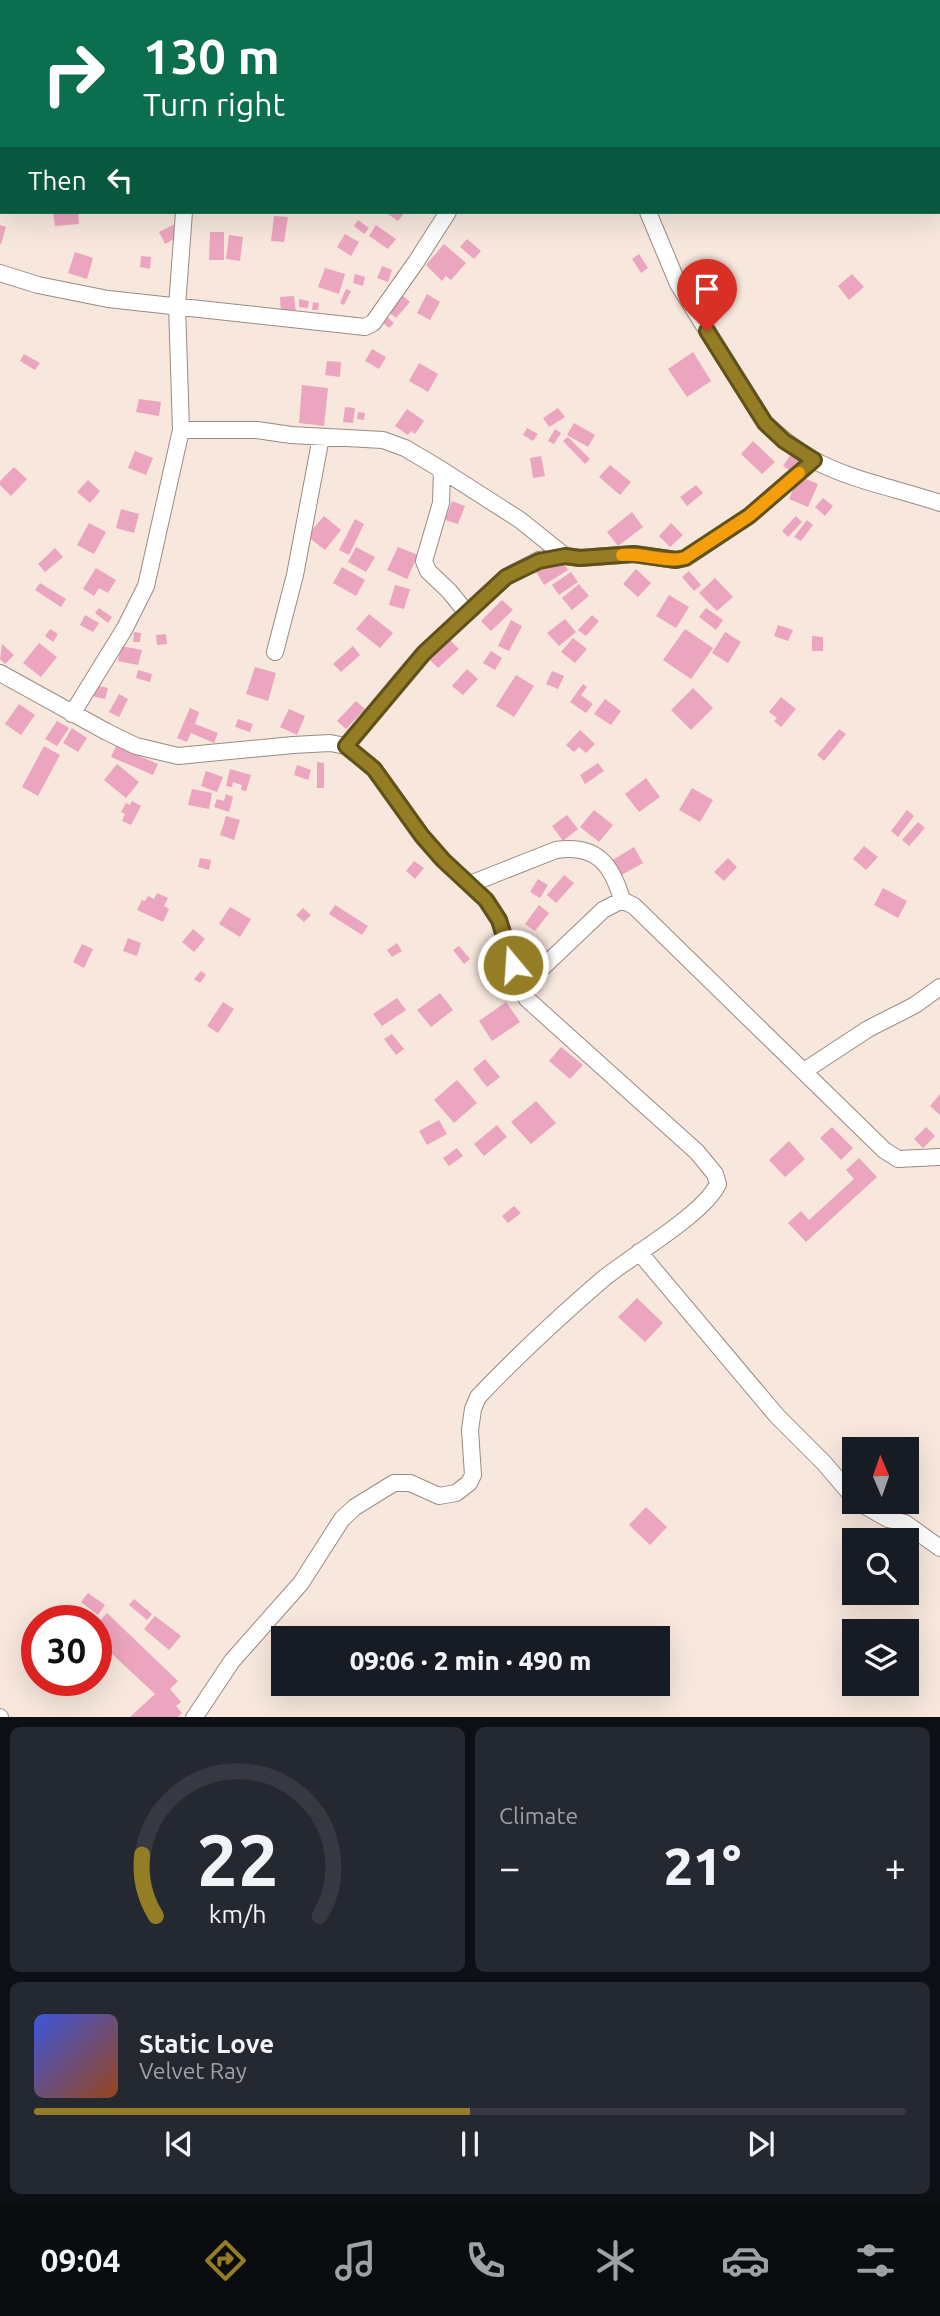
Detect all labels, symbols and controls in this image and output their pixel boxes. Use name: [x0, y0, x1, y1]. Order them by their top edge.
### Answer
icon: right: [28, 28, 119, 119]
text: 130 m: [143, 28, 280, 83]
text: Turn right: [143, 86, 285, 122]
icon: left: [101, 161, 139, 199]
text: Then: [28, 166, 87, 195]
pin: [677, 259, 737, 331]
icon: arrive: [688, 270, 726, 308]
position arrow: [476, 928, 550, 1002]
north arrow: [842, 1437, 919, 1514]
map controls: [842, 1437, 919, 1696]
button: search: [842, 1528, 919, 1605]
speed limit sign: 30: [21, 1605, 112, 1696]
button: layers: [842, 1619, 919, 1696]
text: 09:06 · 2 min · 490 m: [350, 1646, 591, 1675]
text: Climate: [499, 1803, 578, 1828]
text: 22: [196, 1818, 279, 1900]
text: 21°: [664, 1837, 741, 1895]
text: −: [499, 1846, 520, 1888]
text: +: [885, 1846, 906, 1888]
text: km/h: [209, 1899, 266, 1927]
text: Static Love: [139, 2029, 274, 2058]
text: Velvet Ray: [139, 2058, 247, 2083]
icon: previous: [160, 2125, 198, 2163]
icon: pause: [451, 2125, 489, 2163]
icon: next: [742, 2125, 780, 2163]
icon: directions: [201, 2236, 250, 2285]
icon: music: [331, 2236, 380, 2285]
icon: phone: [461, 2236, 510, 2285]
icon: climate: [591, 2236, 640, 2285]
icon: car: [721, 2236, 770, 2285]
icon: filters: [851, 2236, 900, 2285]
text: 09:04: [40, 2242, 121, 2278]

